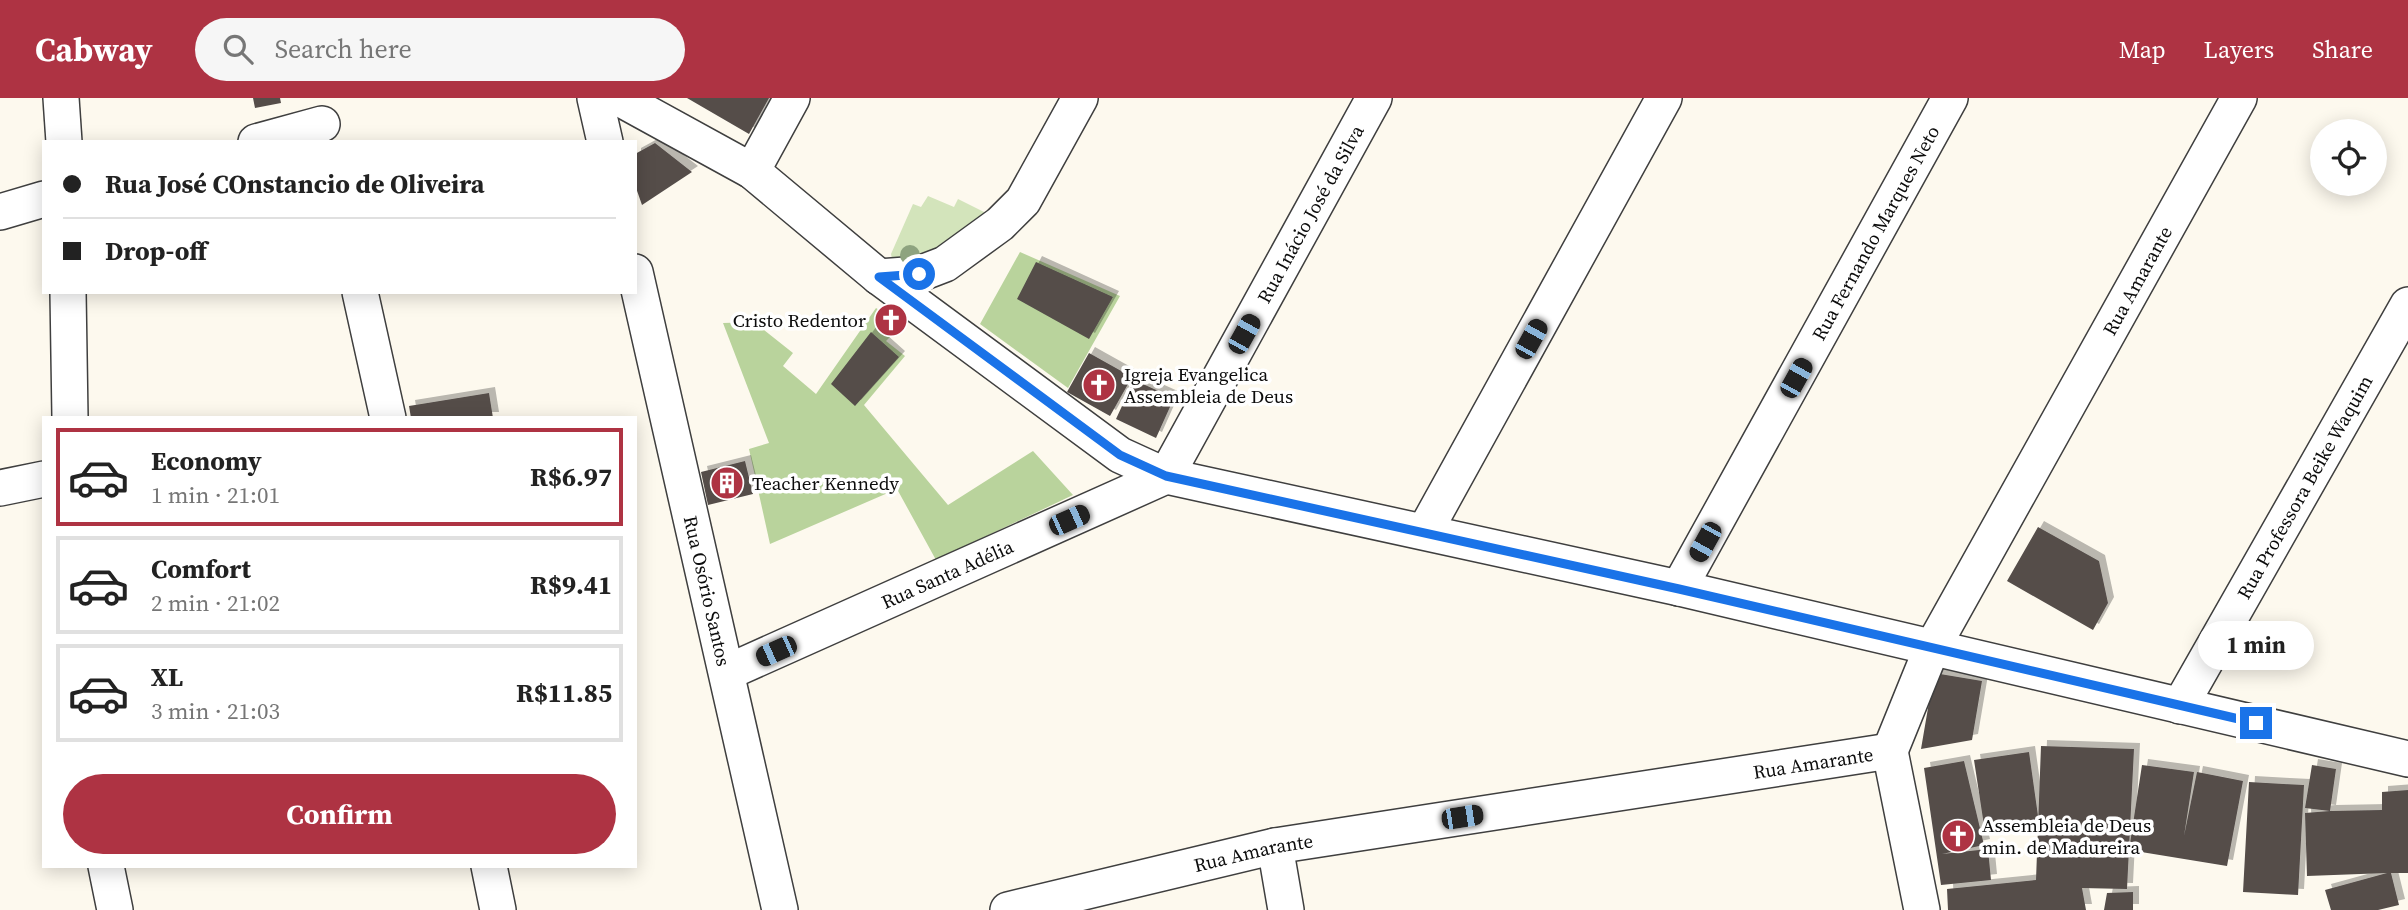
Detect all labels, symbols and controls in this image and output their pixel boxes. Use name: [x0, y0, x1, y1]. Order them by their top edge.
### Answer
search box: [195, 18, 685, 81]
text: Cabway: [35, 27, 153, 72]
icon: search: [219, 30, 257, 68]
text: Search here: [275, 31, 412, 67]
text: Map: [2119, 33, 2166, 66]
text: Layers: [2204, 33, 2274, 66]
text: Share: [2312, 33, 2373, 66]
map controls: [2310, 119, 2387, 196]
button: locate: [2310, 119, 2387, 196]
street label: Rua Inácio José da Silva: [1251, 120, 1370, 308]
street label: Rua Fernando Marques Neto: [1806, 121, 1945, 345]
text: Rua José COnstancio de Oliveira: [105, 166, 485, 202]
street label: Rua Amarante: [2096, 221, 2178, 340]
text: Drop-off: [105, 233, 207, 269]
route start: [903, 258, 935, 290]
church icon: Cristo Redentor: [872, 301, 910, 339]
place label: Cristo Redentor: [733, 307, 866, 333]
car: [1225, 311, 1264, 357]
car: [1512, 316, 1551, 362]
car: [1777, 355, 1816, 401]
place label: Igreja Evangelica Assembleia de Deus: [1124, 361, 1293, 409]
church icon: Igreja Evangelica Assembleia de Deus: [1080, 366, 1118, 404]
street label: Rua Professora Beike Waquim: [2231, 370, 2379, 604]
text: Economy: [151, 443, 262, 479]
icon: car: [67, 446, 130, 509]
text: R$6.97: [530, 459, 612, 495]
building icon: Teacher Kennedy: [708, 464, 746, 502]
place label: Teacher Kennedy: [752, 470, 899, 496]
text: 1 min · 21:01: [151, 479, 280, 511]
car: [1046, 502, 1093, 538]
street label: Rua Osório Santos: [678, 513, 737, 669]
car: [1686, 519, 1725, 565]
street label: Rua Santa Adélia: [877, 533, 1017, 615]
text: Comfort: [151, 551, 251, 587]
icon: car: [67, 554, 130, 617]
text: R$9.41: [530, 567, 612, 603]
text: 2 min · 21:02: [151, 587, 280, 619]
callout: 1 min: [2198, 622, 2314, 670]
text: 1 min: [2226, 629, 2286, 661]
car: [753, 633, 800, 669]
text: XL: [151, 659, 183, 695]
icon: car: [67, 662, 130, 725]
text: R$11.85: [516, 675, 612, 711]
text: 3 min · 21:03: [151, 695, 280, 727]
route end: [2240, 707, 2272, 739]
street label: Rua Amarante: [1751, 741, 1875, 785]
button: Confirm: [63, 774, 616, 854]
car: [1440, 803, 1485, 831]
place label: Assembleia de Deus min. de Madureira: [1982, 812, 2151, 860]
church icon: Assembleia de Deus min. de Madureira: [1939, 817, 1977, 855]
street label: Rua Amarante: [1191, 827, 1315, 878]

